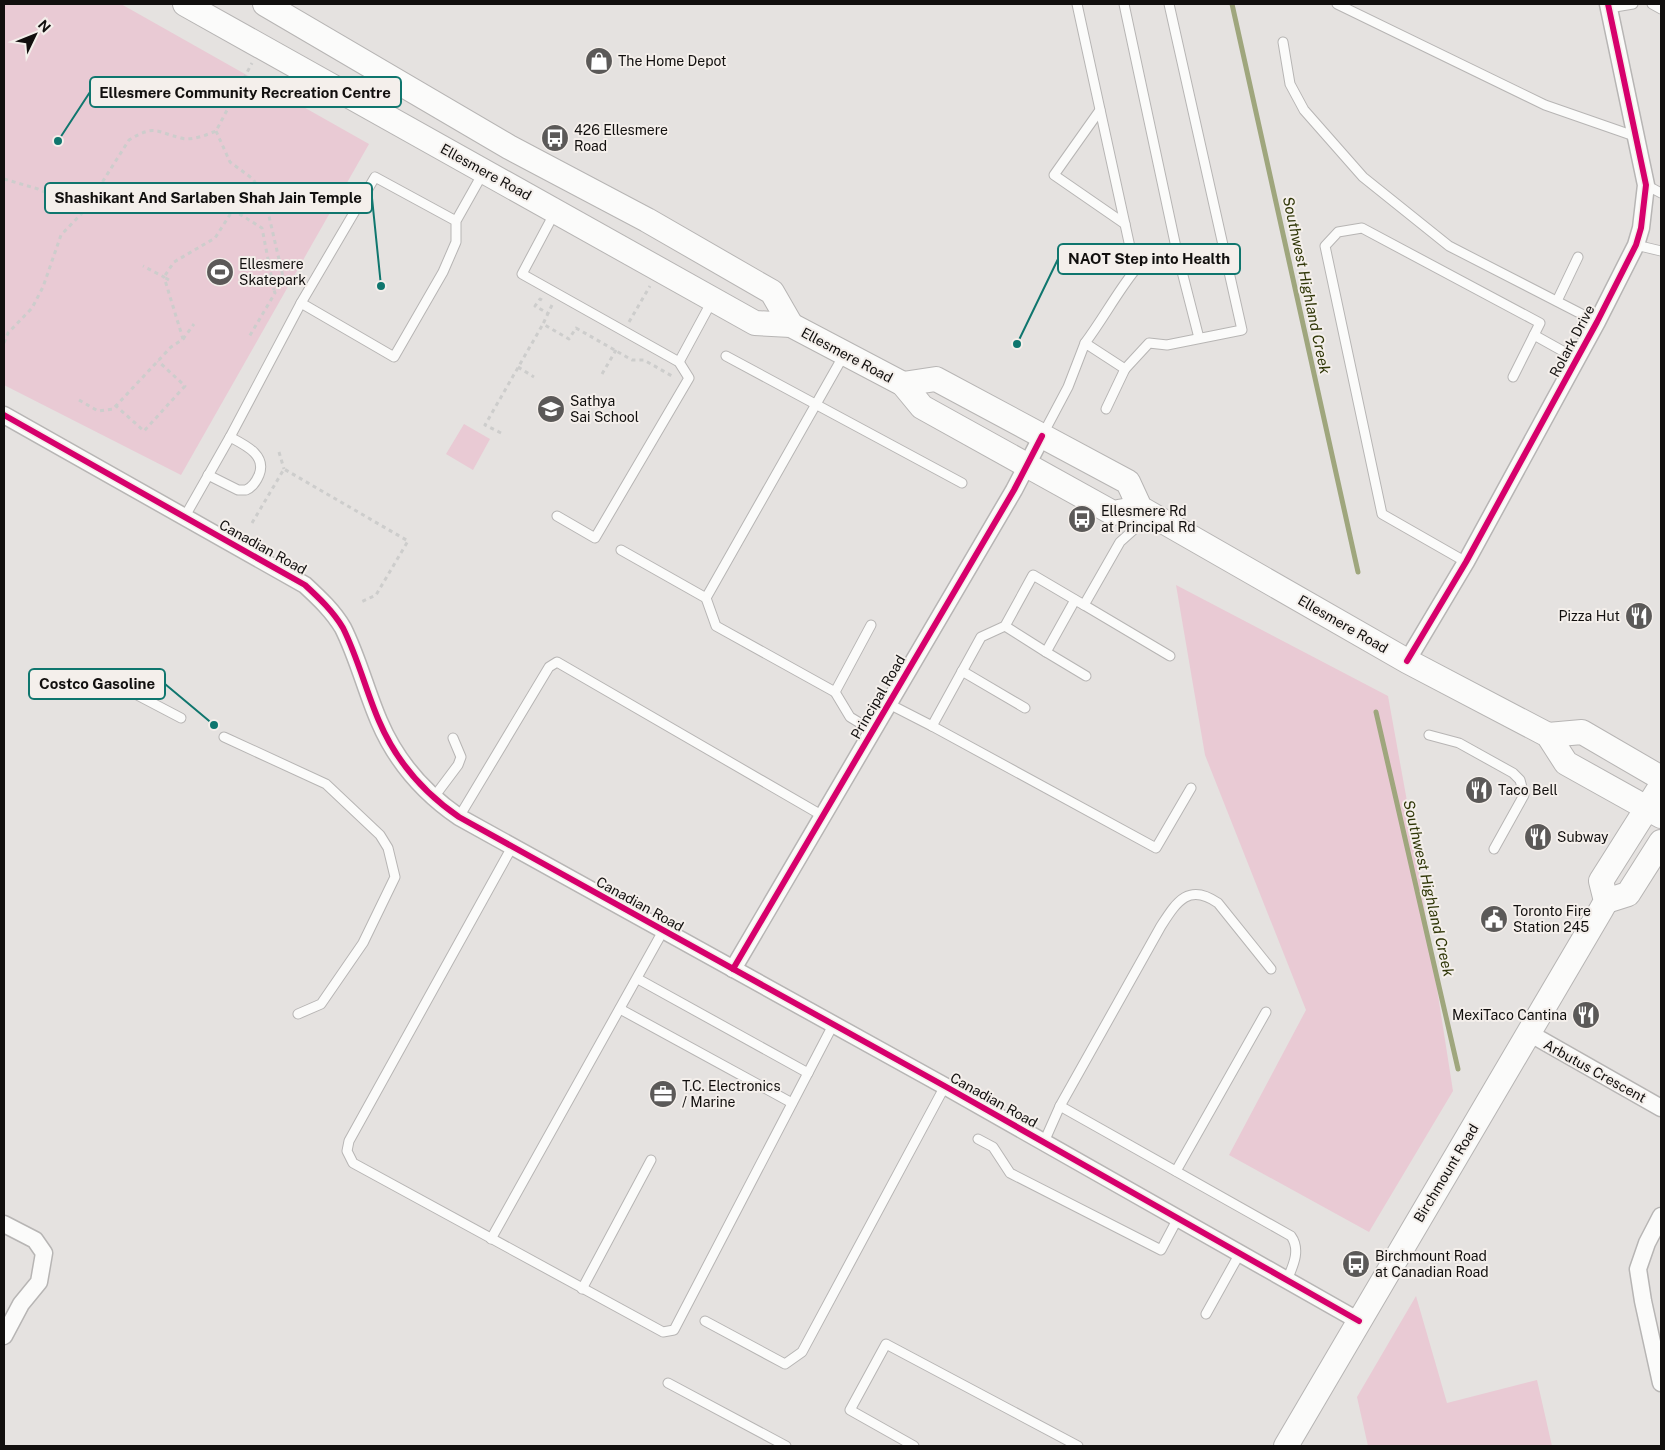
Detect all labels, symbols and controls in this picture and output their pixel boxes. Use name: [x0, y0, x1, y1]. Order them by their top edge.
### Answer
north arrow: [10, 10, 60, 60]
text: N: [35, 17, 54, 36]
shop icon: The Home Depot: [584, 46, 614, 76]
place label: The Home Depot: [618, 53, 727, 69]
callout: Ellesmere Community Recreation Centre: [90, 77, 401, 107]
text: Ellesmere Community Recreation Centre: [99, 84, 391, 101]
place label: 426 Ellesmere Road: [574, 122, 668, 154]
bus stop icon: 426 Ellesmere Road: [540, 123, 570, 153]
street label: Ellesmere Road: [438, 140, 534, 204]
callout: Shashikant And Sarlaben Shah Jain Temple: [45, 183, 372, 213]
text: Shashikant And Sarlaben Shah Jain Temple: [54, 189, 362, 206]
water label: Southwest Highland Creek: [1280, 195, 1334, 376]
callout: NAOT Step into Health: [1058, 244, 1240, 274]
text: NAOT Step into Health: [1068, 250, 1230, 267]
place label: Ellesmere Skatepark: [239, 256, 306, 288]
sports icon: Ellesmere Skatepark: [205, 257, 235, 287]
street label: Rolark Drive: [1546, 302, 1598, 380]
street label: Ellesmere Road: [799, 324, 895, 386]
place label: Sathya Sai School: [570, 393, 639, 425]
school or university icon: Sathya Sai School: [536, 394, 566, 424]
place label: Ellesmere Rd at Principal Rd: [1101, 503, 1196, 535]
bus stop icon: Ellesmere Rd at Principal Rd: [1067, 504, 1097, 534]
street label: Canadian Road: [217, 516, 309, 578]
street label: Ellesmere Road: [1295, 592, 1391, 656]
restaurant icon: Pizza Hut: [1624, 601, 1654, 631]
place label: Pizza Hut: [1559, 608, 1620, 624]
street label: Principal Road: [848, 652, 908, 742]
callout: Costco Gasoline: [29, 669, 165, 699]
text: Costco Gasoline: [39, 675, 155, 692]
restaurant icon: Taco Bell: [1464, 775, 1494, 805]
place label: Taco Bell: [1498, 782, 1558, 798]
water label: Southwest Highland Creek: [1400, 798, 1458, 979]
restaurant icon: Subway: [1523, 822, 1553, 852]
place label: Subway: [1557, 829, 1609, 845]
street label: Canadian Road: [594, 873, 686, 935]
place label: Toronto Fire Station 245: [1513, 903, 1591, 935]
public building icon: Toronto Fire Station 245: [1479, 904, 1509, 934]
restaurant icon: MexiTaco Cantina: [1571, 1000, 1601, 1030]
place label: MexiTaco Cantina: [1452, 1007, 1567, 1023]
street label: Arbutus Crescent: [1541, 1036, 1649, 1106]
street label: Canadian Road: [948, 1069, 1040, 1131]
place label: T.C. Electronics / Marine: [682, 1078, 781, 1110]
office icon: T.C. Electronics / Marine: [648, 1079, 678, 1109]
street label: Birchmount Road: [1410, 1121, 1482, 1225]
place label: Birchmount Road at Canadian Road: [1375, 1248, 1489, 1280]
bus stop icon: Birchmount Road at Canadian Road: [1341, 1249, 1371, 1279]

